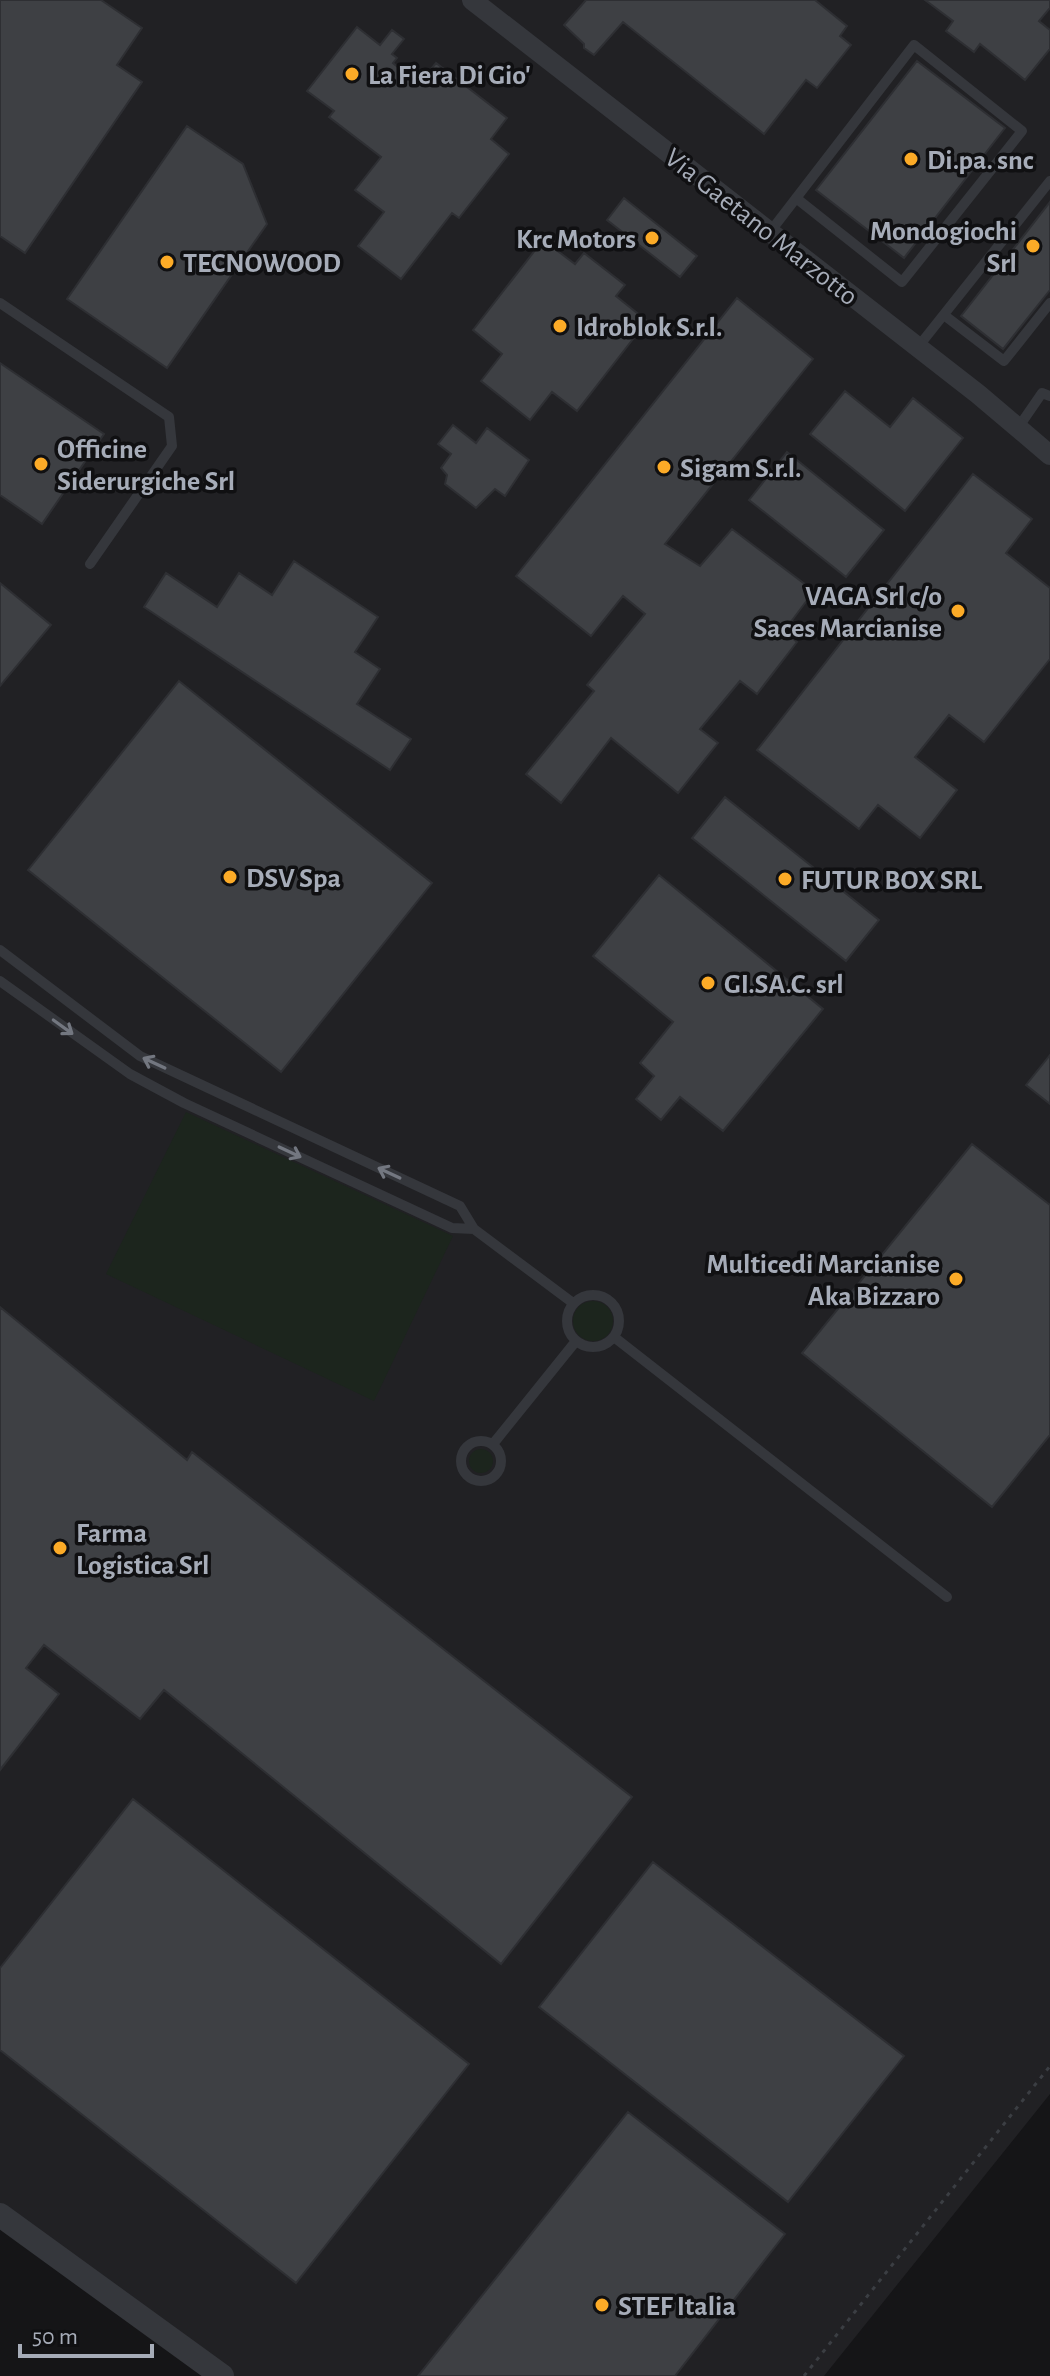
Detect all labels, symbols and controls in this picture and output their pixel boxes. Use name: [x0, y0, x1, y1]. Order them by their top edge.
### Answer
place label: La Fiera Di Gio': [368, 62, 531, 90]
marker: La Fiera Di Gio': [343, 65, 361, 83]
street label: Via Gaetano Marzotto: [659, 144, 863, 311]
place label: Di.pa. snc: [927, 147, 1034, 175]
marker: Di.pa. snc: [902, 150, 920, 168]
place label: Mondogiochi Srl: [870, 218, 1017, 278]
place label: Krc Motors: [516, 226, 636, 254]
marker: Krc Motors: [643, 229, 661, 247]
marker: Mondogiochi Srl: [1024, 237, 1042, 255]
place label: TECNOWOOD: [183, 250, 341, 278]
marker: TECNOWOOD: [158, 253, 176, 271]
place label: Idroblok S.r.l.: [576, 314, 722, 342]
marker: Idroblok S.r.l.: [551, 317, 569, 335]
place label: Officine Siderurgiche Srl: [57, 436, 235, 496]
marker: Officine Siderurgiche Srl: [32, 455, 50, 473]
place label: Sigam S.r.l.: [680, 455, 802, 483]
marker: Sigam S.r.l.: [655, 458, 673, 476]
place label: VAGA Srl c/o Saces Marcianise: [754, 583, 942, 643]
marker: VAGA Srl c/o Saces Marcianise: [949, 602, 967, 620]
place label: DSV Spa: [246, 865, 341, 893]
place label: FUTUR BOX SRL: [801, 867, 983, 895]
marker: DSV Spa: [221, 868, 239, 886]
marker: FUTUR BOX SRL: [776, 870, 794, 888]
place label: GI.SA.C. srl: [724, 971, 844, 999]
marker: GI.SA.C. srl: [699, 974, 717, 992]
one-way arrow: [52, 1018, 73, 1035]
one-way arrow: [142, 1054, 167, 1069]
one-way arrow: [277, 1145, 301, 1160]
one-way arrow: [378, 1165, 402, 1180]
place label: Multicedi Marcianise Aka Bizzaro: [707, 1251, 940, 1311]
marker: Multicedi Marcianise Aka Bizzaro: [947, 1270, 965, 1288]
place label: Farma Logistica Srl: [76, 1520, 209, 1580]
marker: Farma Logistica Srl: [51, 1539, 69, 1557]
place label: STEF Italia: [618, 2293, 736, 2321]
marker: STEF Italia: [593, 2296, 611, 2314]
scale bar: [20, 2308, 152, 2358]
text: 50 m: [32, 2325, 78, 2349]

